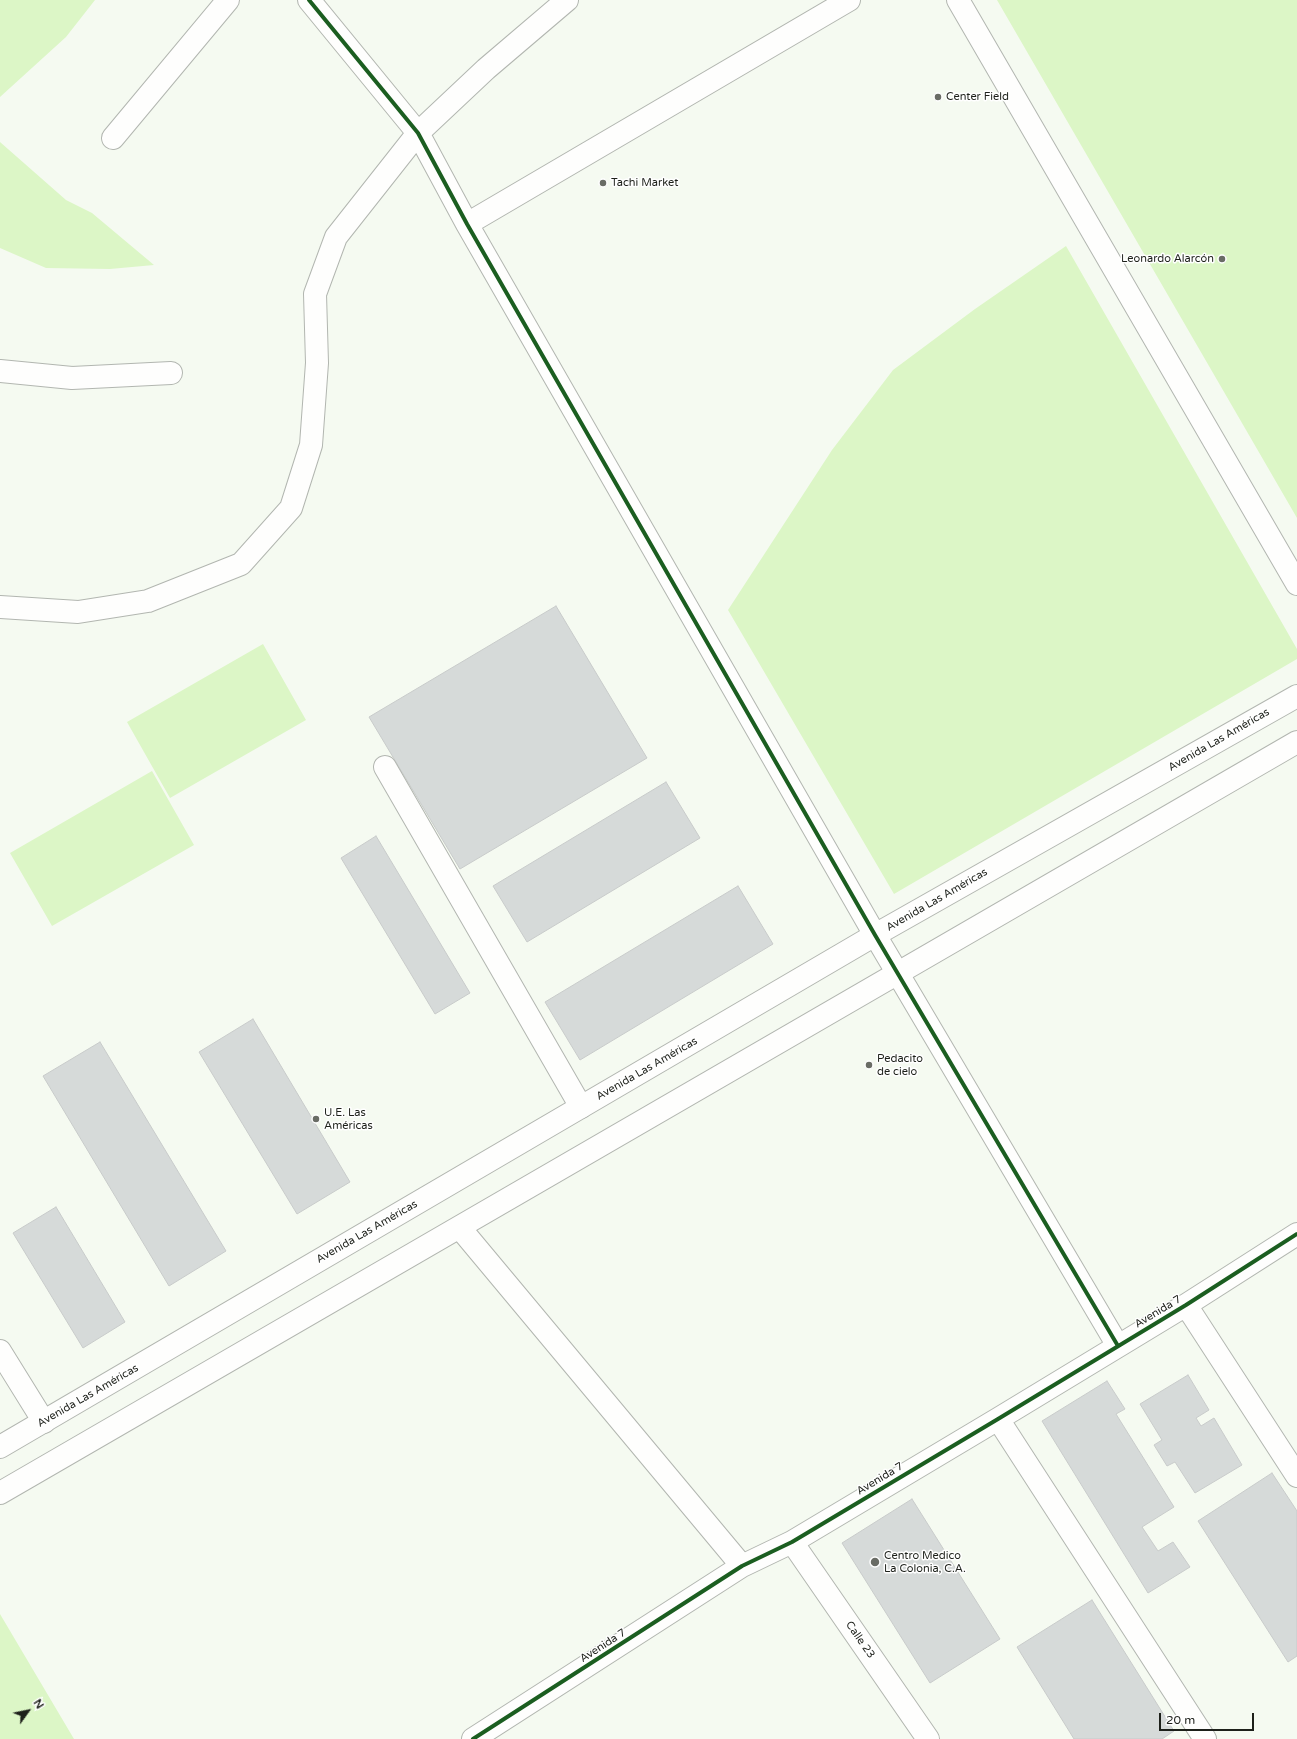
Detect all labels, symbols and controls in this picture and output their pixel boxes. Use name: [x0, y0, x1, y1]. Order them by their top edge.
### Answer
place label: Center Field: [946, 90, 1009, 104]
marker: Center Field: [933, 92, 943, 102]
place label: Tachi Market: [611, 176, 679, 190]
marker: Tachi Market: [598, 178, 608, 188]
place label: Leonardo Alarcón: [1121, 252, 1214, 266]
marker: Leonardo Alarcón: [1217, 254, 1227, 264]
street label: Avenida Las Américas: [1166, 706, 1272, 774]
street label: Avenida Las Américas: [884, 866, 990, 934]
street label: Avenida Las Américas: [594, 1035, 700, 1103]
place label: Pedacito de cielo: [877, 1052, 923, 1078]
marker: Pedacito de cielo: [864, 1060, 874, 1070]
place label: U.E. Las Américas: [324, 1106, 373, 1132]
marker: U.E. Las Américas: [311, 1114, 321, 1124]
street label: Avenida Las Américas: [314, 1198, 420, 1266]
street label: Avenida 7: [1132, 1293, 1184, 1331]
street label: Avenida Las Américas: [35, 1362, 141, 1430]
street label: Avenida 7: [854, 1460, 906, 1498]
place label: Centro Medico La Colonia, C.A.: [884, 1549, 966, 1575]
marker: Centro Medico La Colonia, C.A.: [869, 1556, 881, 1568]
street label: Calle 23: [842, 1619, 878, 1661]
street label: Avenida 7: [578, 1626, 628, 1666]
north arrow: [8, 1691, 48, 1731]
text: N: [31, 1697, 46, 1711]
scale bar: [1161, 1705, 1256, 1731]
text: 20 m: [1166, 1713, 1195, 1727]

